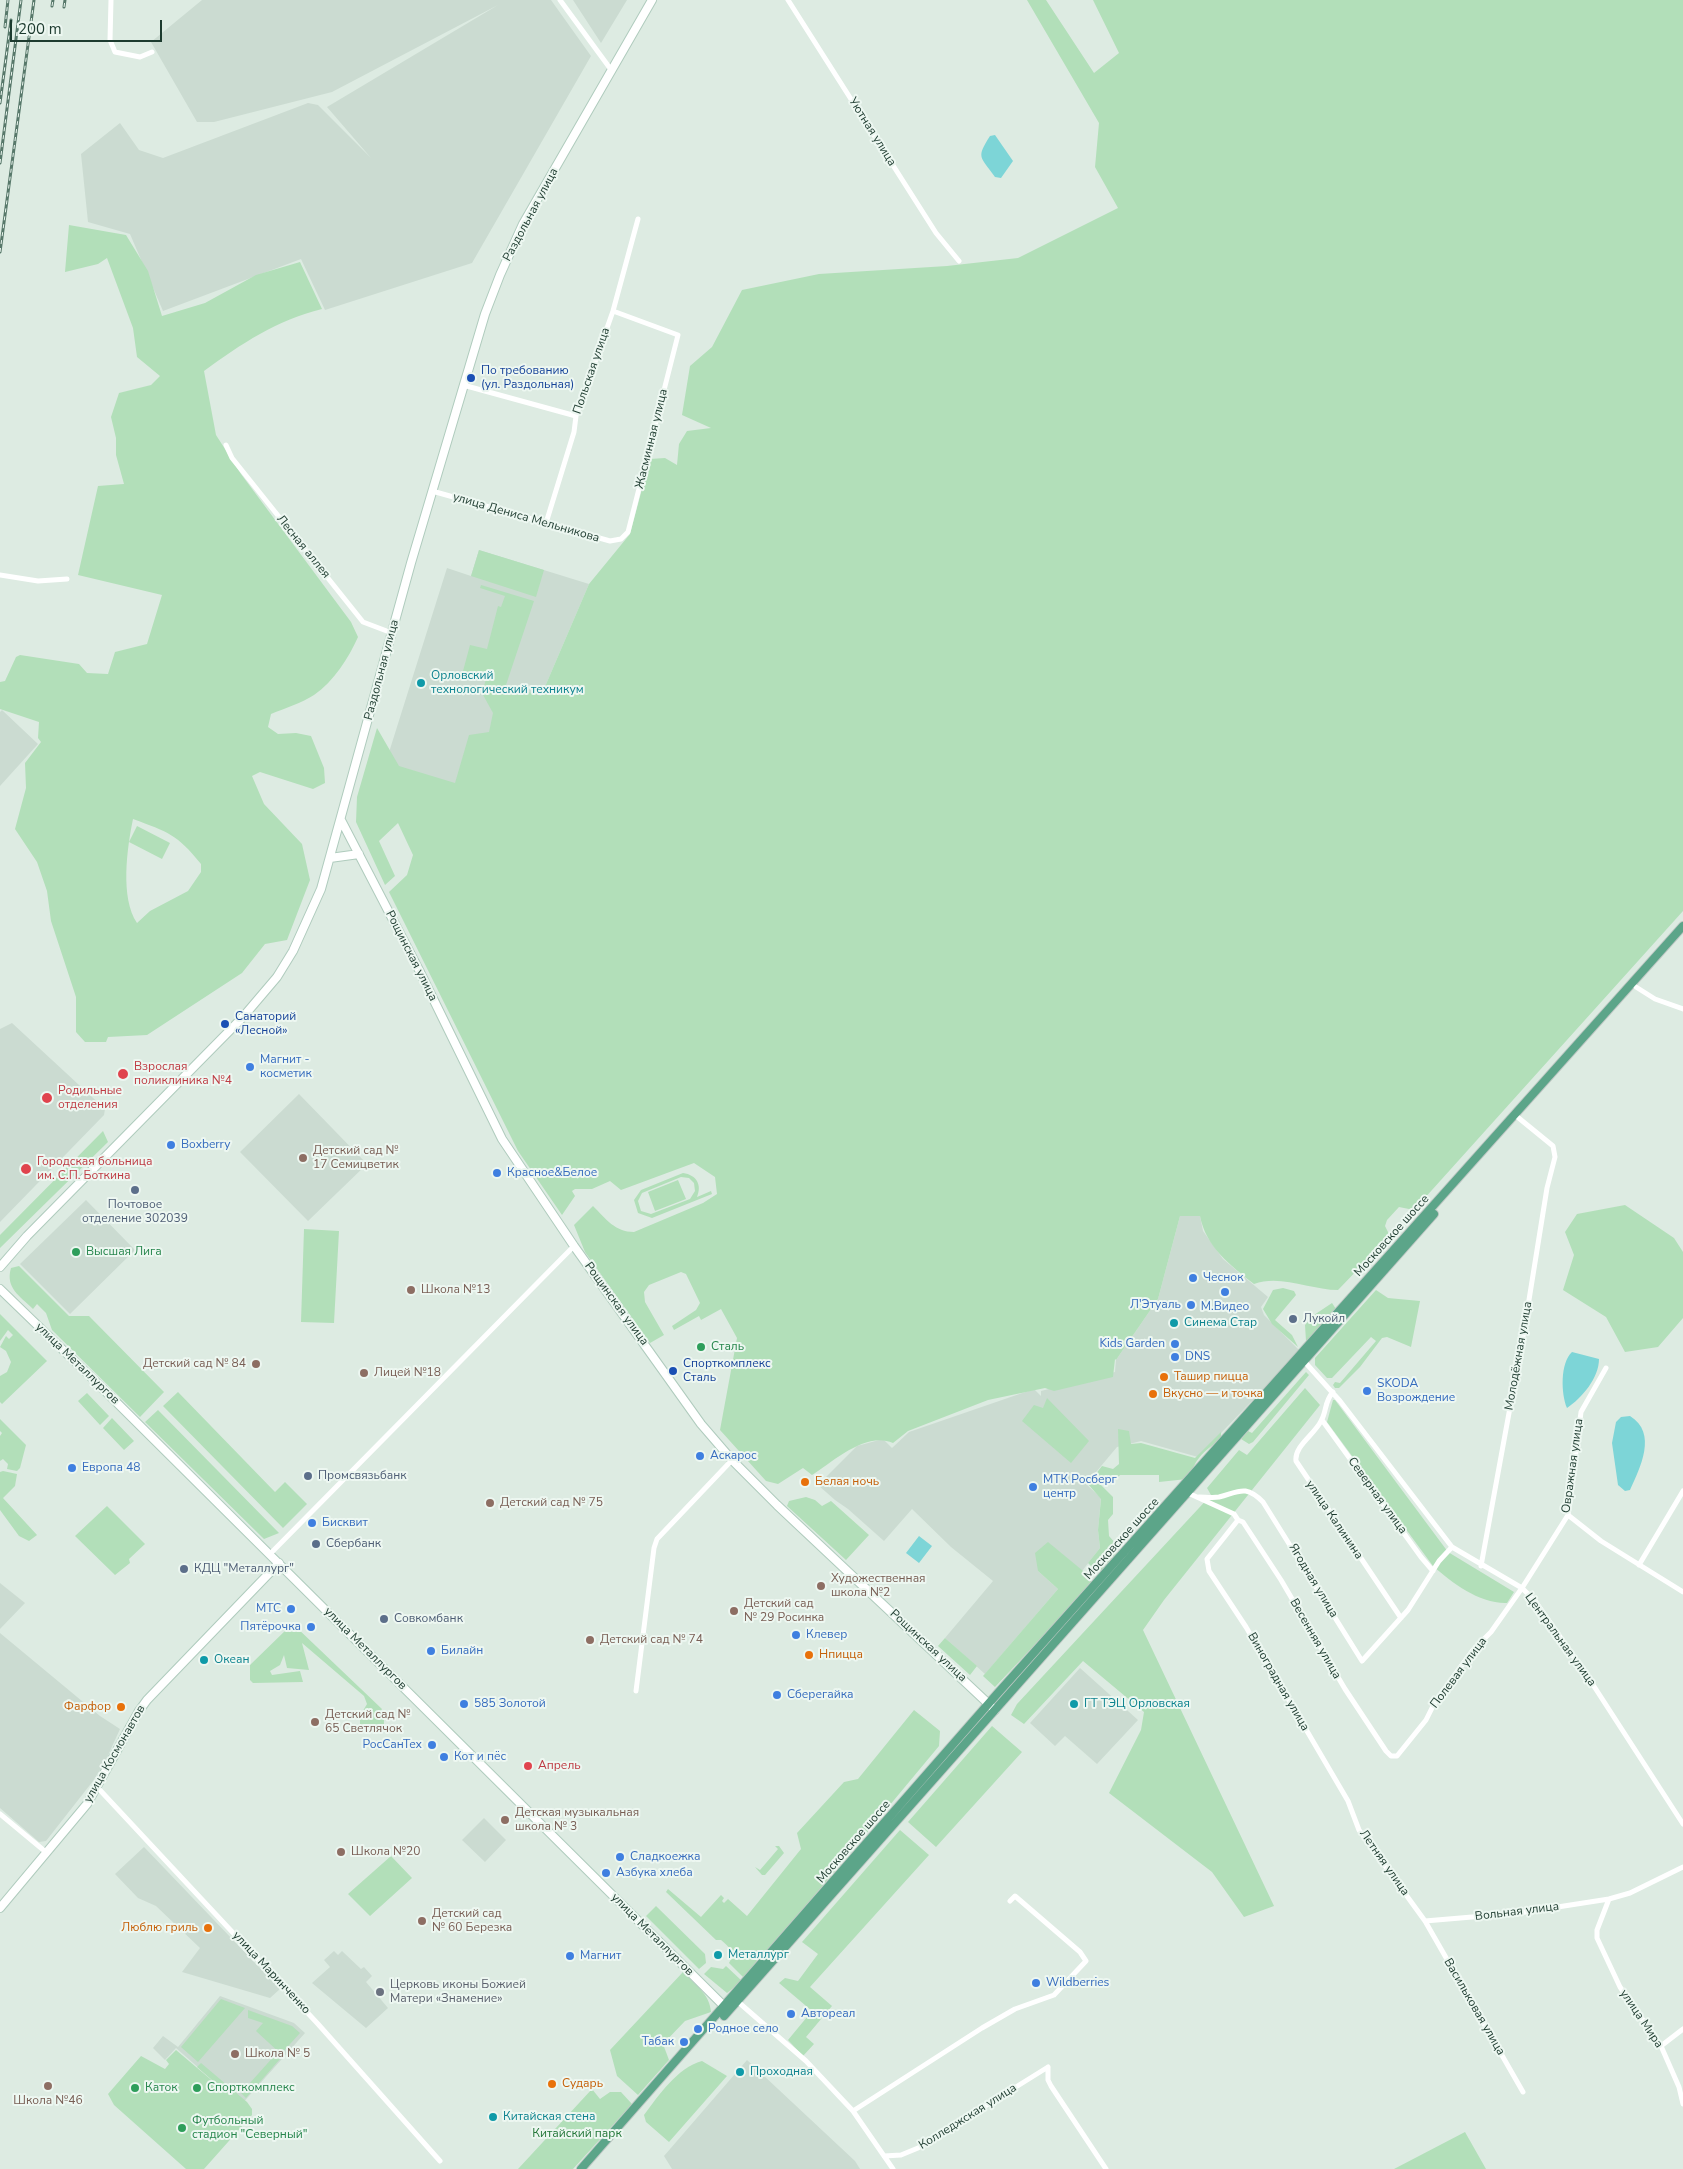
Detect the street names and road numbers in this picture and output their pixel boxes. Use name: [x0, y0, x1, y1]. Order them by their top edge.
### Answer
street label: Уютная улица: [845, 95, 899, 169]
street label: Раздольная улица: [500, 166, 562, 264]
street label: Польская улица: [570, 326, 614, 416]
street label: Жасминная улица: [633, 388, 671, 490]
street label: улица Дениса Мельникова: [451, 490, 601, 546]
street label: Лесная аллея: [273, 512, 333, 582]
street label: Раздольная улица: [362, 618, 402, 722]
street label: Рощинская улица: [382, 908, 440, 1004]
street label: Московское шоссе: [1352, 1192, 1432, 1280]
street label: Рощинская улица: [581, 1259, 651, 1349]
street label: Молодёжная улица: [1502, 1301, 1536, 1411]
street label: улица Металлургов: [32, 1320, 122, 1408]
street label: Овражная улица: [1559, 1418, 1587, 1514]
street label: Северная улица: [1344, 1455, 1410, 1537]
street label: улица Калинина: [1302, 1478, 1366, 1562]
street label: Московское шоссе: [1082, 1495, 1162, 1583]
street label: Ягодная улица: [1285, 1541, 1341, 1621]
street label: Центральная улица: [1521, 1591, 1599, 1689]
street label: Весенняя улица: [1286, 1596, 1344, 1682]
street label: улица Металлургов: [321, 1605, 409, 1693]
street label: Рощинская улица: [887, 1607, 969, 1685]
street label: Виноградная улица: [1244, 1630, 1312, 1734]
street label: Полевая улица: [1428, 1635, 1490, 1711]
street label: улица Космонавтов: [81, 1703, 149, 1805]
street label: Московское шоссе: [814, 1798, 894, 1886]
street label: Летняя улица: [1356, 1827, 1412, 1899]
street label: улица Металлургов: [608, 1891, 696, 1979]
street label: Вольная улица: [1474, 1900, 1560, 1924]
street label: улица Маринченко: [229, 1929, 313, 2017]
street label: Васильковая улица: [1440, 1956, 1508, 2058]
street label: улица Мира: [1616, 1987, 1666, 2051]
street label: Колледжская улица: [916, 2081, 1020, 2153]

